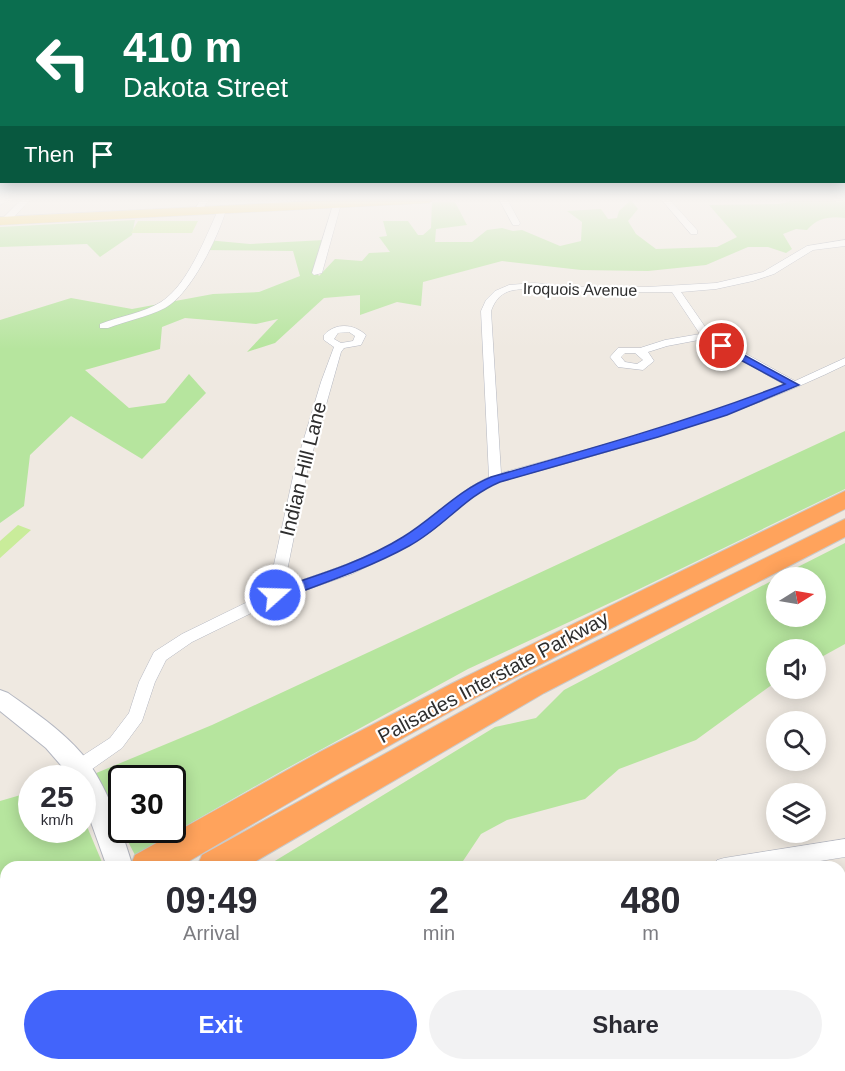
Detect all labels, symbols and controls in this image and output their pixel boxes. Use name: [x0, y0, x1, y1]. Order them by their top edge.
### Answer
icon: left: [24, 24, 102, 102]
text: 410 m: [123, 24, 242, 71]
text: Dakota Street: [123, 73, 288, 103]
icon: arrive: [86, 138, 119, 171]
text: Then: [24, 142, 74, 167]
street label: Iroquois Avenue: [523, 280, 637, 299]
pin: [696, 320, 747, 371]
icon: arrive: [705, 329, 738, 362]
street label: Indian Hill Lane: [276, 399, 330, 539]
position arrow: [243, 563, 307, 627]
north arrow: [766, 567, 826, 627]
map controls: [766, 567, 826, 843]
street label: Palisades Interstate Parkway: [374, 607, 612, 747]
button: sound: [766, 639, 826, 699]
button: search: [766, 711, 826, 771]
speed limit sign: 30: [108, 765, 186, 843]
text: 25: [40, 780, 74, 813]
button: layers: [766, 783, 826, 843]
text: km/h: [41, 811, 73, 828]
text: 09:49: [165, 880, 257, 921]
text: 2: [429, 880, 449, 921]
text: 480: [620, 880, 681, 921]
text: Arrival: [183, 922, 240, 944]
text: min: [423, 922, 455, 944]
text: m: [642, 922, 659, 944]
button: Exit: [24, 990, 417, 1059]
button: Share: [429, 990, 822, 1059]

